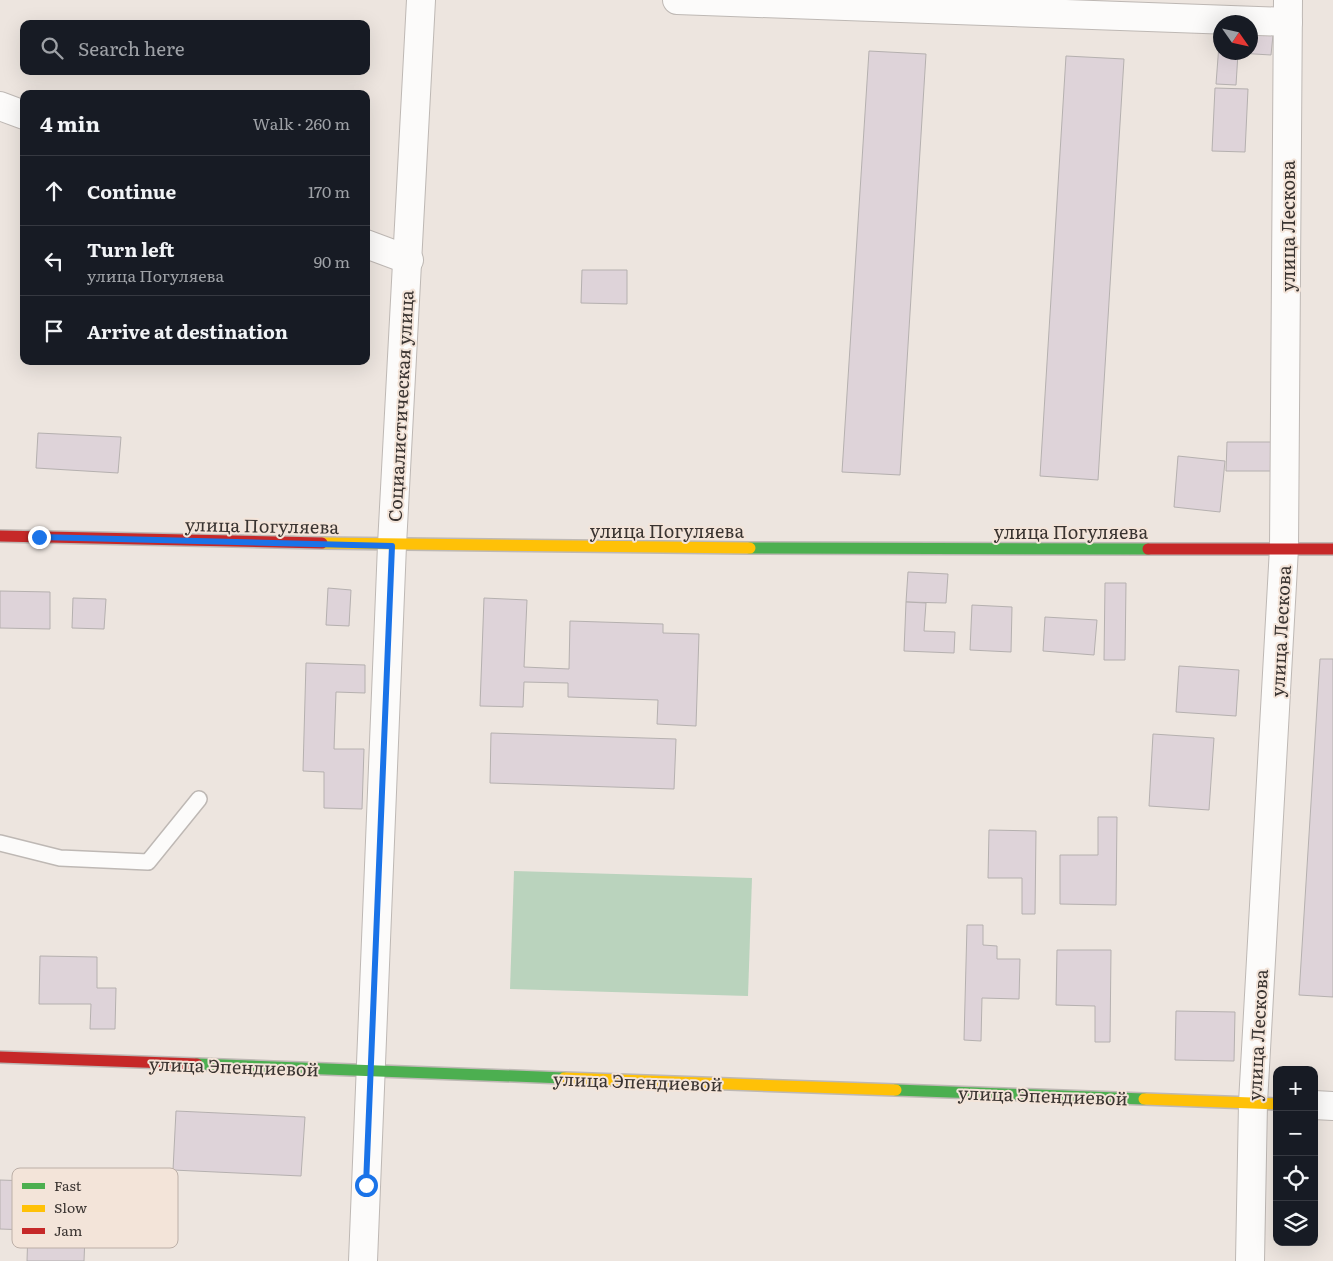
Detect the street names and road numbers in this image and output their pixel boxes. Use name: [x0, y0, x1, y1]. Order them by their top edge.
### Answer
street label: улица Лескова: [1274, 160, 1301, 292]
street label: Социалистическая улица: [380, 289, 420, 523]
street label: улица Погуляева: [185, 510, 340, 540]
street label: улица Погуляева: [590, 517, 744, 544]
street label: улица Погуляева: [994, 518, 1148, 545]
street label: улица Лескова: [1263, 564, 1297, 697]
street label: улица Лескова: [1240, 968, 1274, 1101]
street label: улица Эпендиевой: [149, 1050, 319, 1082]
street label: улица Эпендиевой: [553, 1065, 723, 1097]
street label: улица Эпендиевой: [958, 1079, 1128, 1111]

